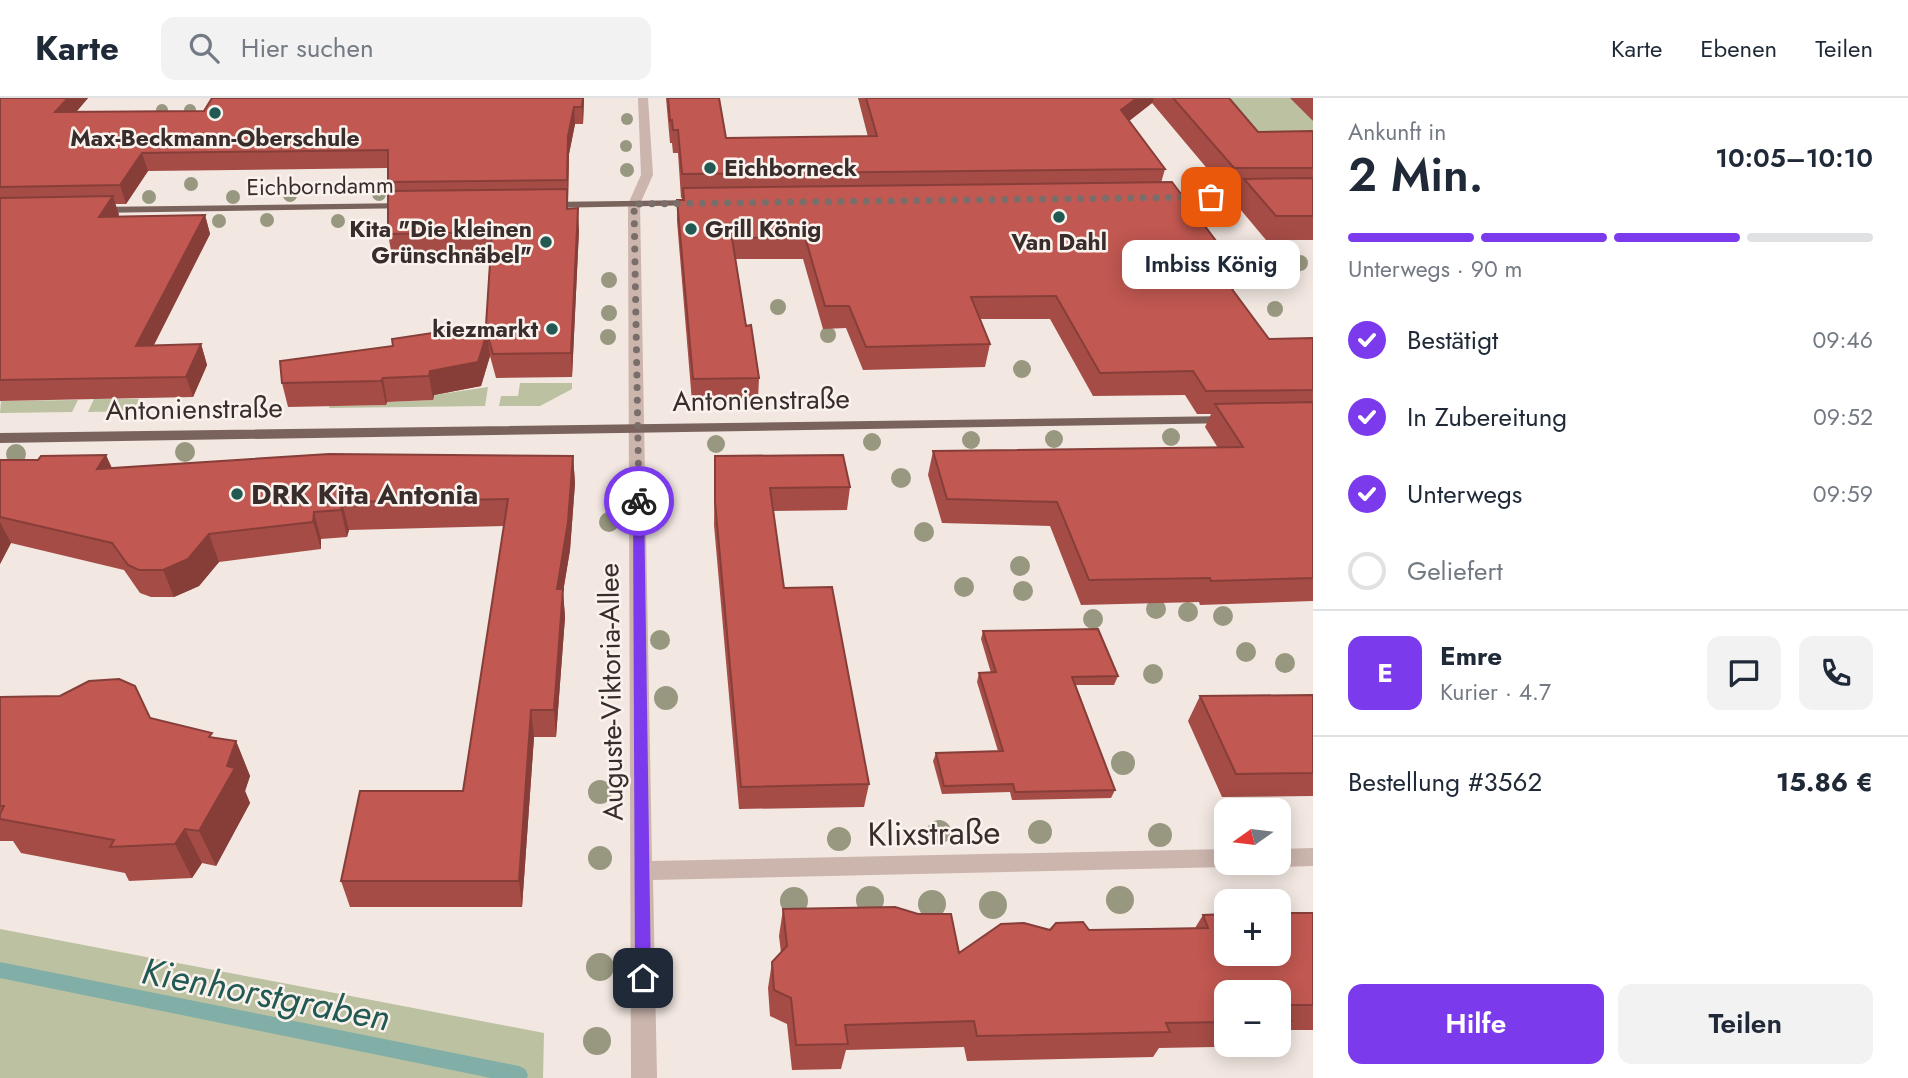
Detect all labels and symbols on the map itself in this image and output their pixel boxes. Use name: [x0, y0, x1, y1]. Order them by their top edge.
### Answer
marker: Max-Beckmann-Oberschule: [207, 105, 223, 121]
place label: Max-Beckmann-Oberschule: [70, 121, 360, 155]
place label: Eichborneck: [724, 151, 858, 185]
marker: Eichborneck: [702, 160, 718, 176]
pin: [1181, 167, 1241, 227]
street label: Eichborndamm: [246, 168, 394, 204]
marker: Van Dahl: [1051, 209, 1067, 225]
place label: Kita "Die kleinen Grünschnäbel": [349, 212, 532, 272]
place label: Grill König: [705, 212, 821, 246]
marker: Grill König: [683, 221, 699, 237]
place label: Van Dahl: [1010, 225, 1107, 259]
marker: Kita "Die kleinen Grünschnäbel": [538, 234, 554, 250]
callout: Imbiss König: [1122, 239, 1300, 288]
place label: kiezmarkt: [432, 312, 539, 346]
marker: kiezmarkt: [544, 321, 560, 337]
street label: Antonienstraße: [672, 378, 850, 422]
street label: Antonienstraße: [105, 387, 283, 431]
courier: [604, 466, 674, 536]
place label: DRK Kita Antonia: [251, 474, 478, 515]
marker: DRK Kita Antonia: [229, 486, 245, 502]
street label: Auguste-Viktoria-Allee: [588, 563, 634, 821]
north arrow: [1214, 798, 1292, 875]
street label: Klixstraße: [867, 808, 1001, 858]
water label: Kienhorstgraben: [137, 943, 395, 1045]
pin: [613, 948, 673, 1008]

